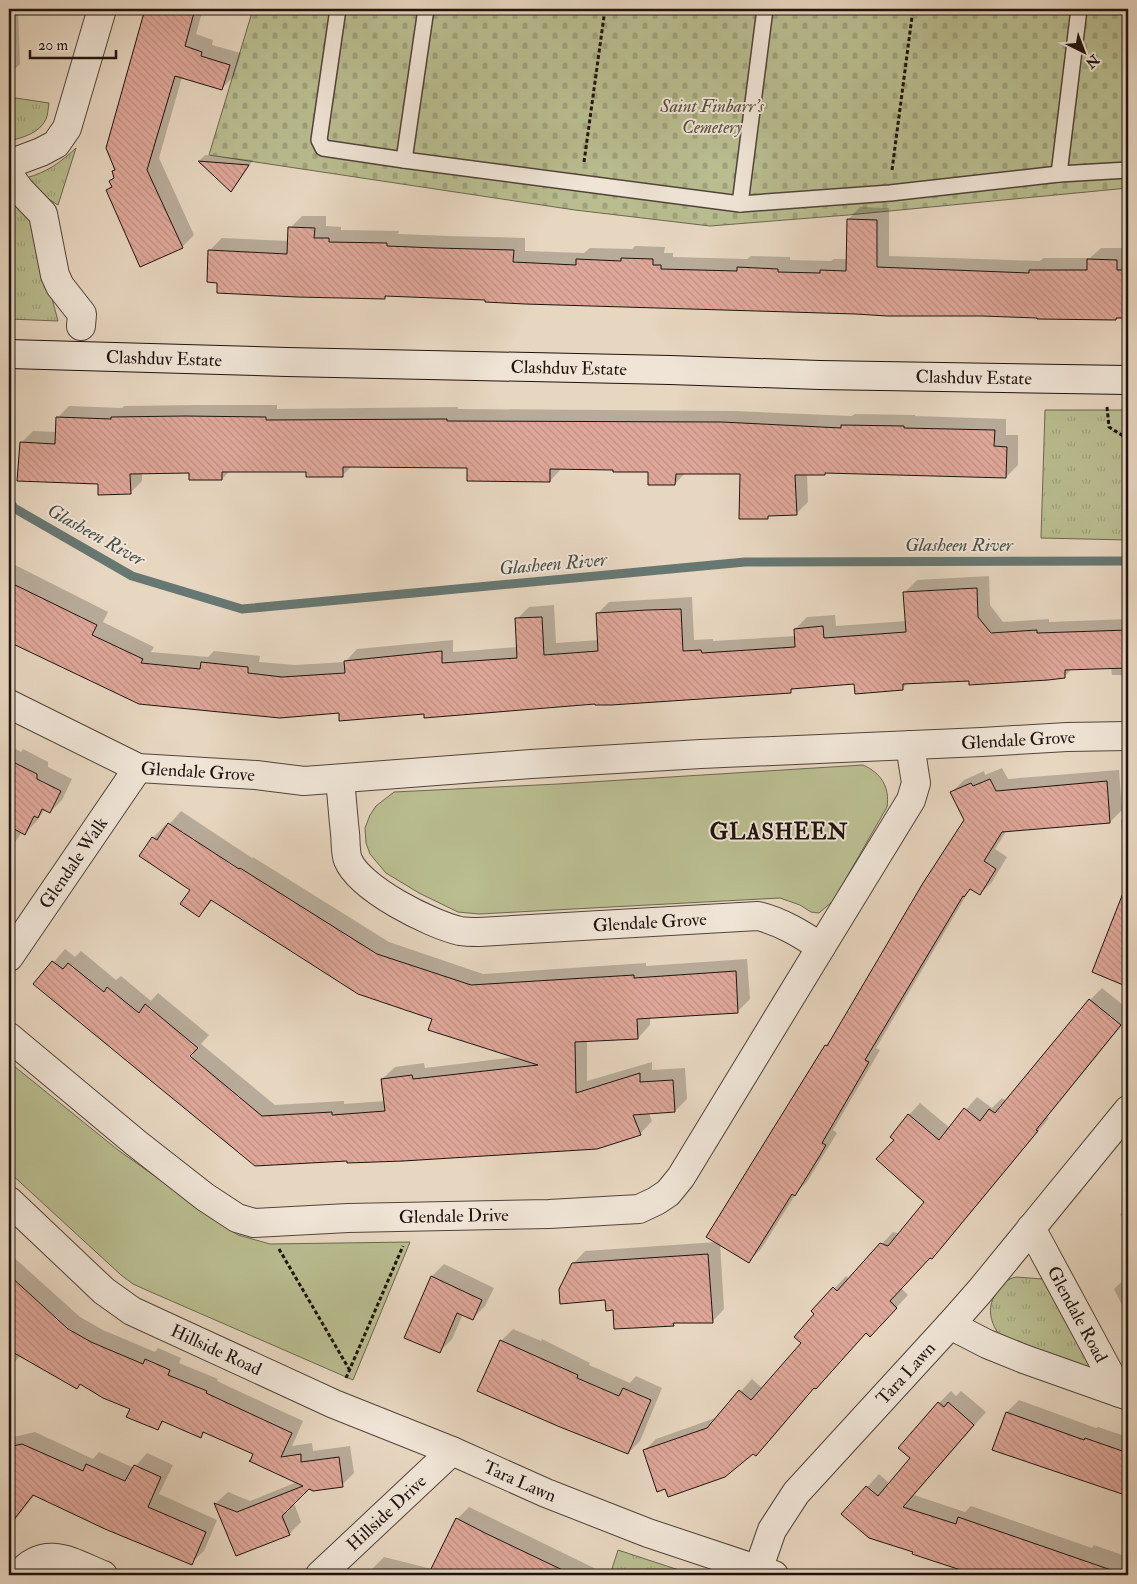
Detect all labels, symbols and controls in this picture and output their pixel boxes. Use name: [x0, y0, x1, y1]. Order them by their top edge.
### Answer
scale bar: [30, 28, 116, 60]
north arrow: [1060, 28, 1110, 78]
text: 20 m: [38, 36, 68, 55]
text: N: [1082, 50, 1103, 72]
park label: Saint Finbarr's Cemetery: [659, 95, 765, 139]
street label: Clashduv Estate: [105, 345, 223, 372]
street label: Clashduv Estate: [510, 355, 628, 381]
street label: Clashduv Estate: [915, 365, 1033, 390]
water label: Glasheen River: [43, 498, 150, 572]
water label: Glasheen River: [905, 533, 1014, 557]
water label: Glasheen River: [498, 547, 609, 581]
street label: Glendale Grove: [961, 725, 1076, 754]
street label: Glendale Grove: [140, 757, 256, 786]
street label: Glendale Walk: [34, 812, 113, 913]
district label: GLASHEEN: [710, 818, 848, 846]
street label: Glendale Grove: [592, 907, 708, 937]
street label: Glendale Drive: [399, 1203, 509, 1228]
street label: Glendale Road: [1042, 1262, 1113, 1367]
street label: Hillside Road: [167, 1319, 265, 1381]
street label: Tara Lawn: [871, 1337, 940, 1409]
street label: Tara Lawn: [480, 1455, 560, 1507]
street label: Hillside Drive: [342, 1469, 431, 1556]

